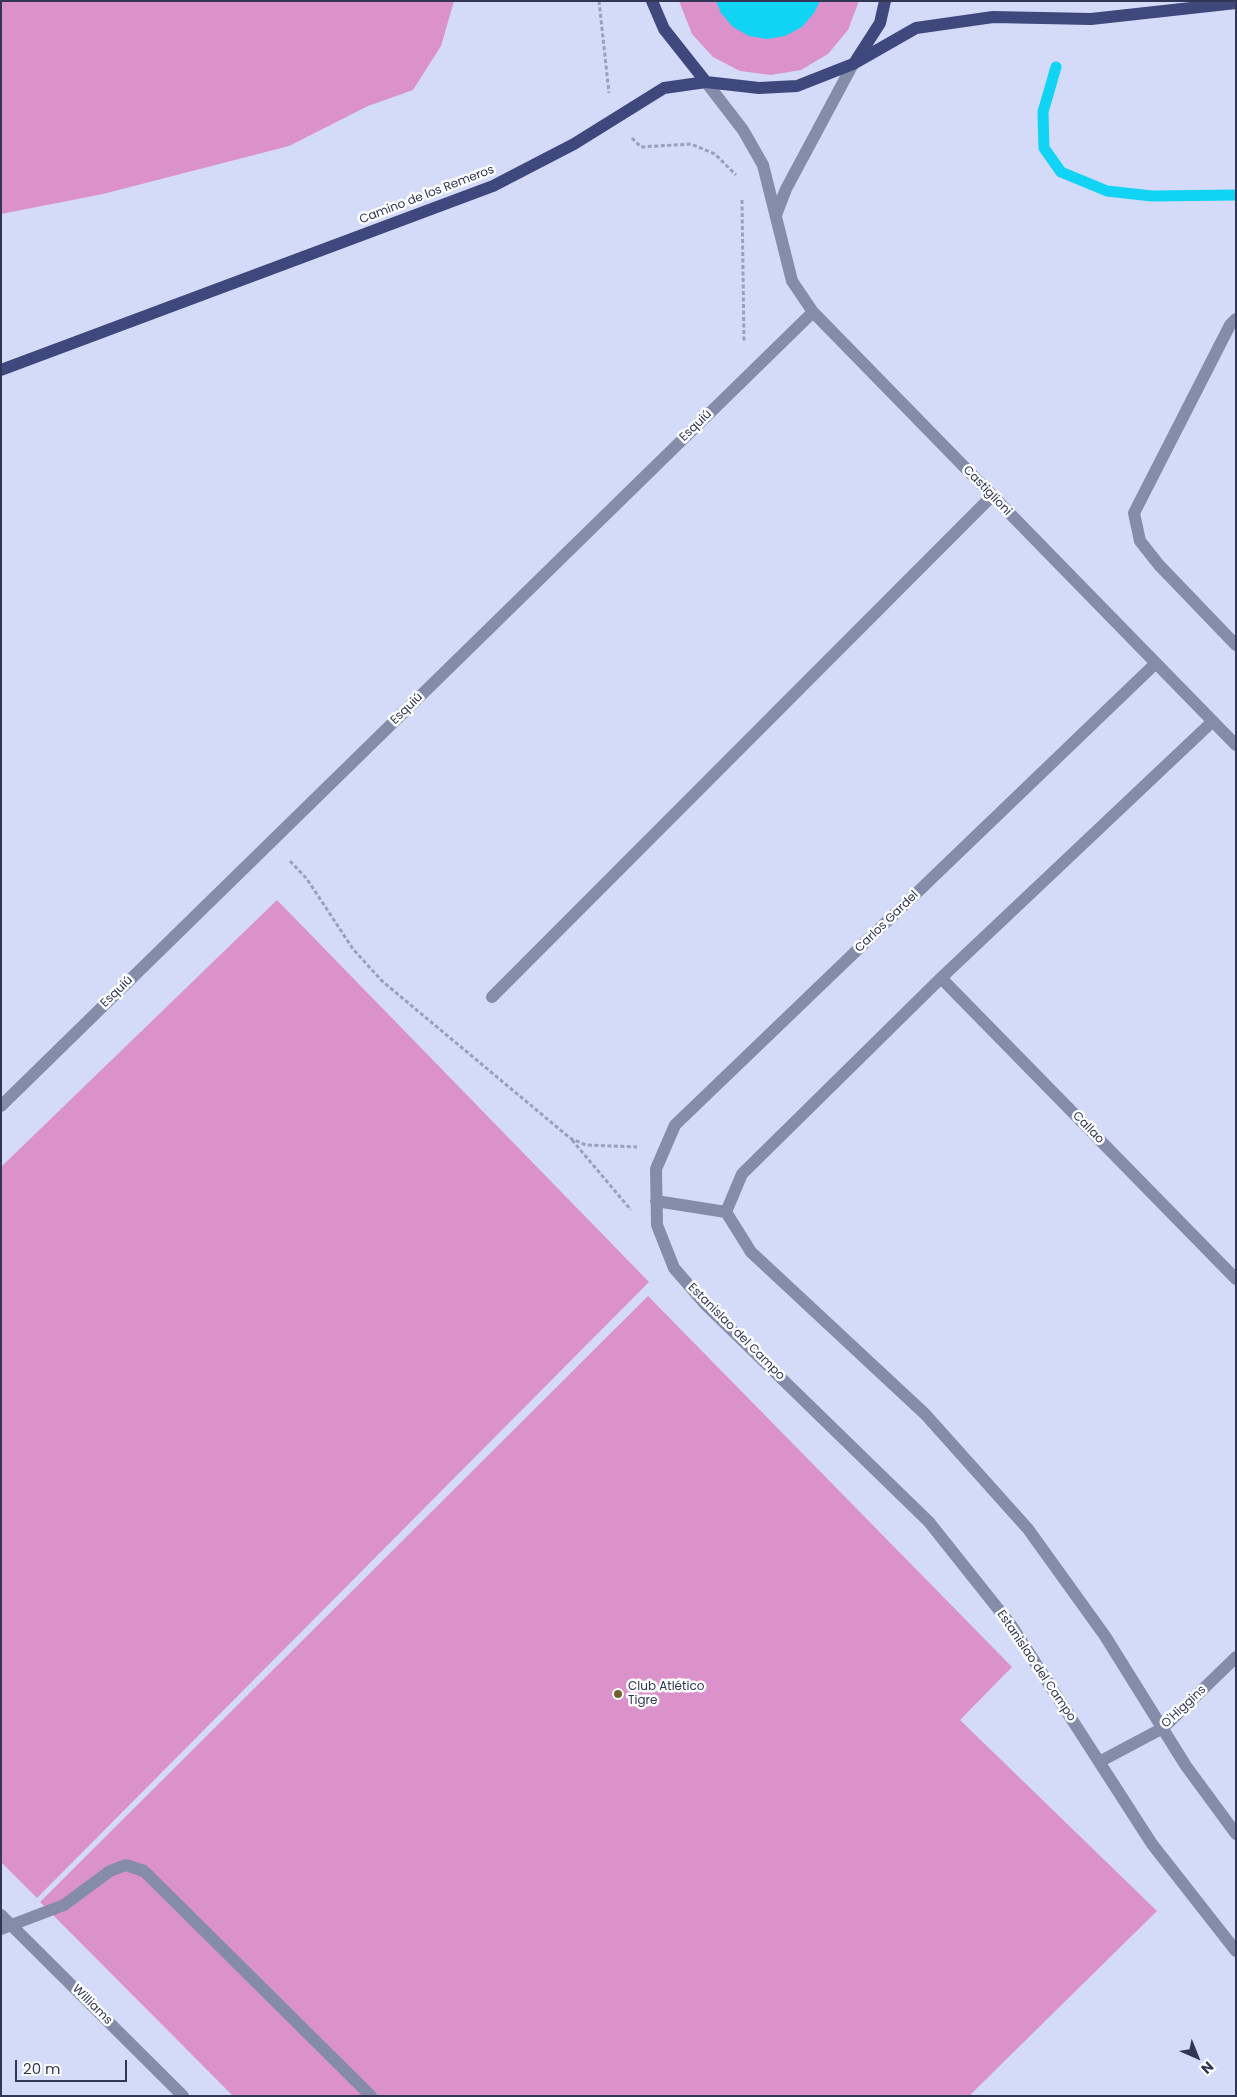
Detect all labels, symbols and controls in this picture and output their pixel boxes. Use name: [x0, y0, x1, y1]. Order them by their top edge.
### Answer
street label: Camino de los Remeros: [358, 163, 496, 227]
street label: Esquiú: [677, 407, 715, 445]
street label: Castiglioni: [960, 463, 1014, 519]
street label: Esquiú: [388, 690, 426, 728]
street label: Carlos Gardel: [852, 888, 922, 956]
street label: Esquiú: [98, 973, 136, 1011]
street label: Callao: [1069, 1109, 1107, 1147]
street label: Estanislao del Campo: [685, 1281, 787, 1383]
street label: Estanislao del Campo: [993, 1608, 1079, 1724]
place label: Club Atlético Tigre: [628, 1680, 704, 1708]
street label: O'Higgins: [1159, 1683, 1209, 1731]
marker: Club Atlético Tigre: [612, 1688, 624, 1700]
street label: Williams: [69, 1982, 115, 2028]
north arrow: [1172, 2032, 1222, 2082]
scale bar: [18, 2050, 130, 2082]
text: N: [1197, 2057, 1218, 2079]
text: 20 m: [23, 2058, 61, 2079]

